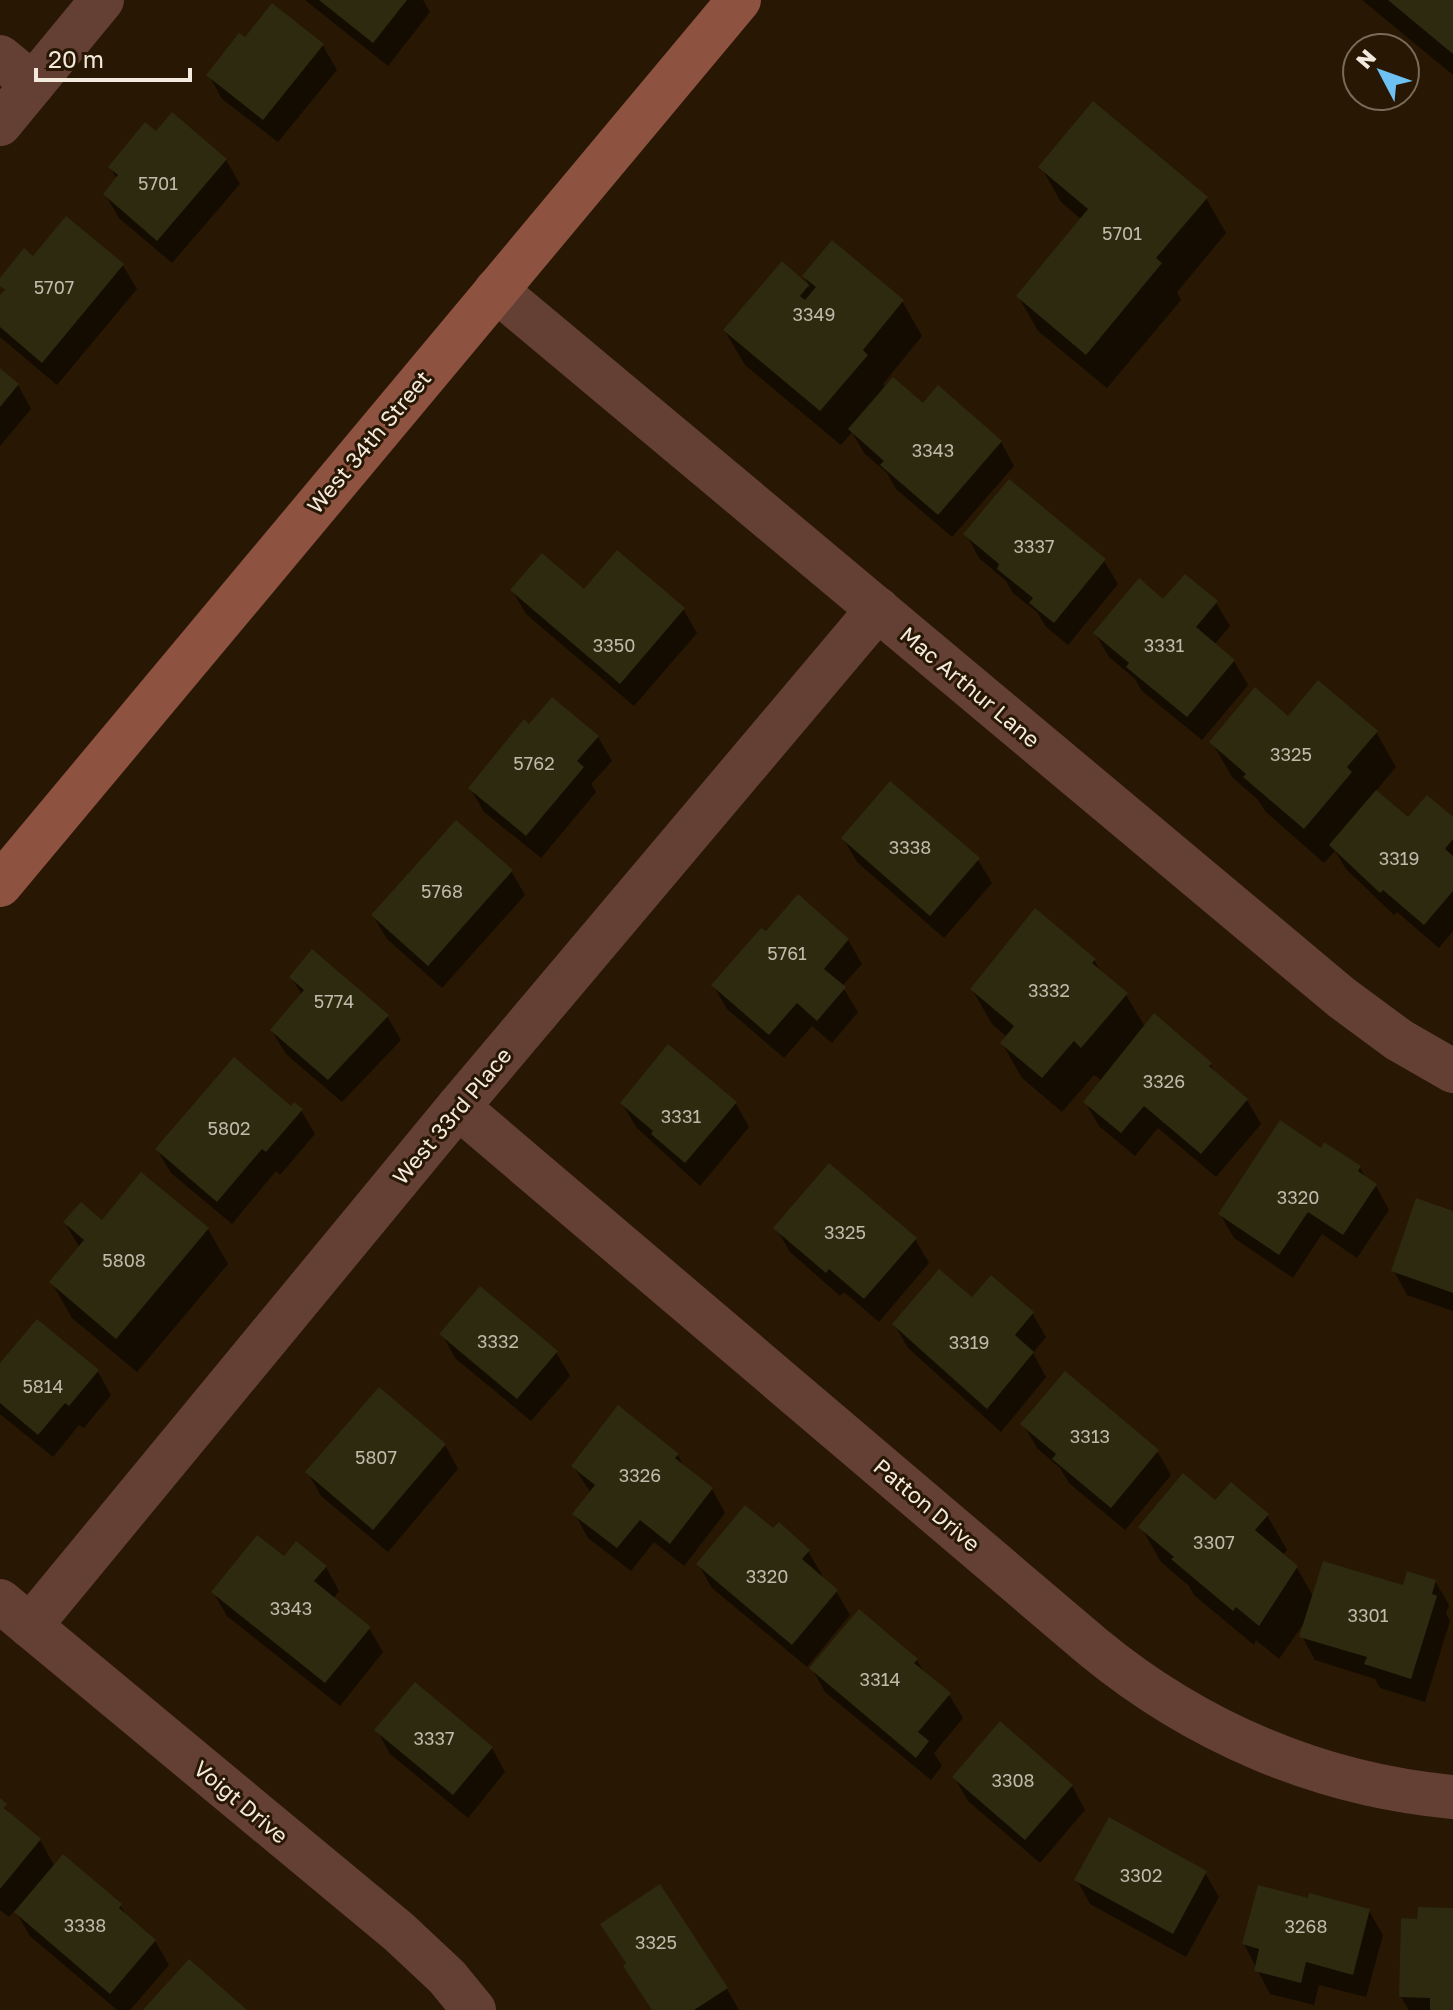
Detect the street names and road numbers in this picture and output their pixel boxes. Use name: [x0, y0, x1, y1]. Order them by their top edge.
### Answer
street label: West 34th Street: [301, 365, 436, 519]
street label: Mac Arthur Lane: [895, 620, 1046, 753]
street label: West 33rd Place: [386, 1042, 517, 1190]
street label: Patton Drive: [869, 1452, 986, 1557]
street label: Voigt Drive: [189, 1754, 294, 1849]

